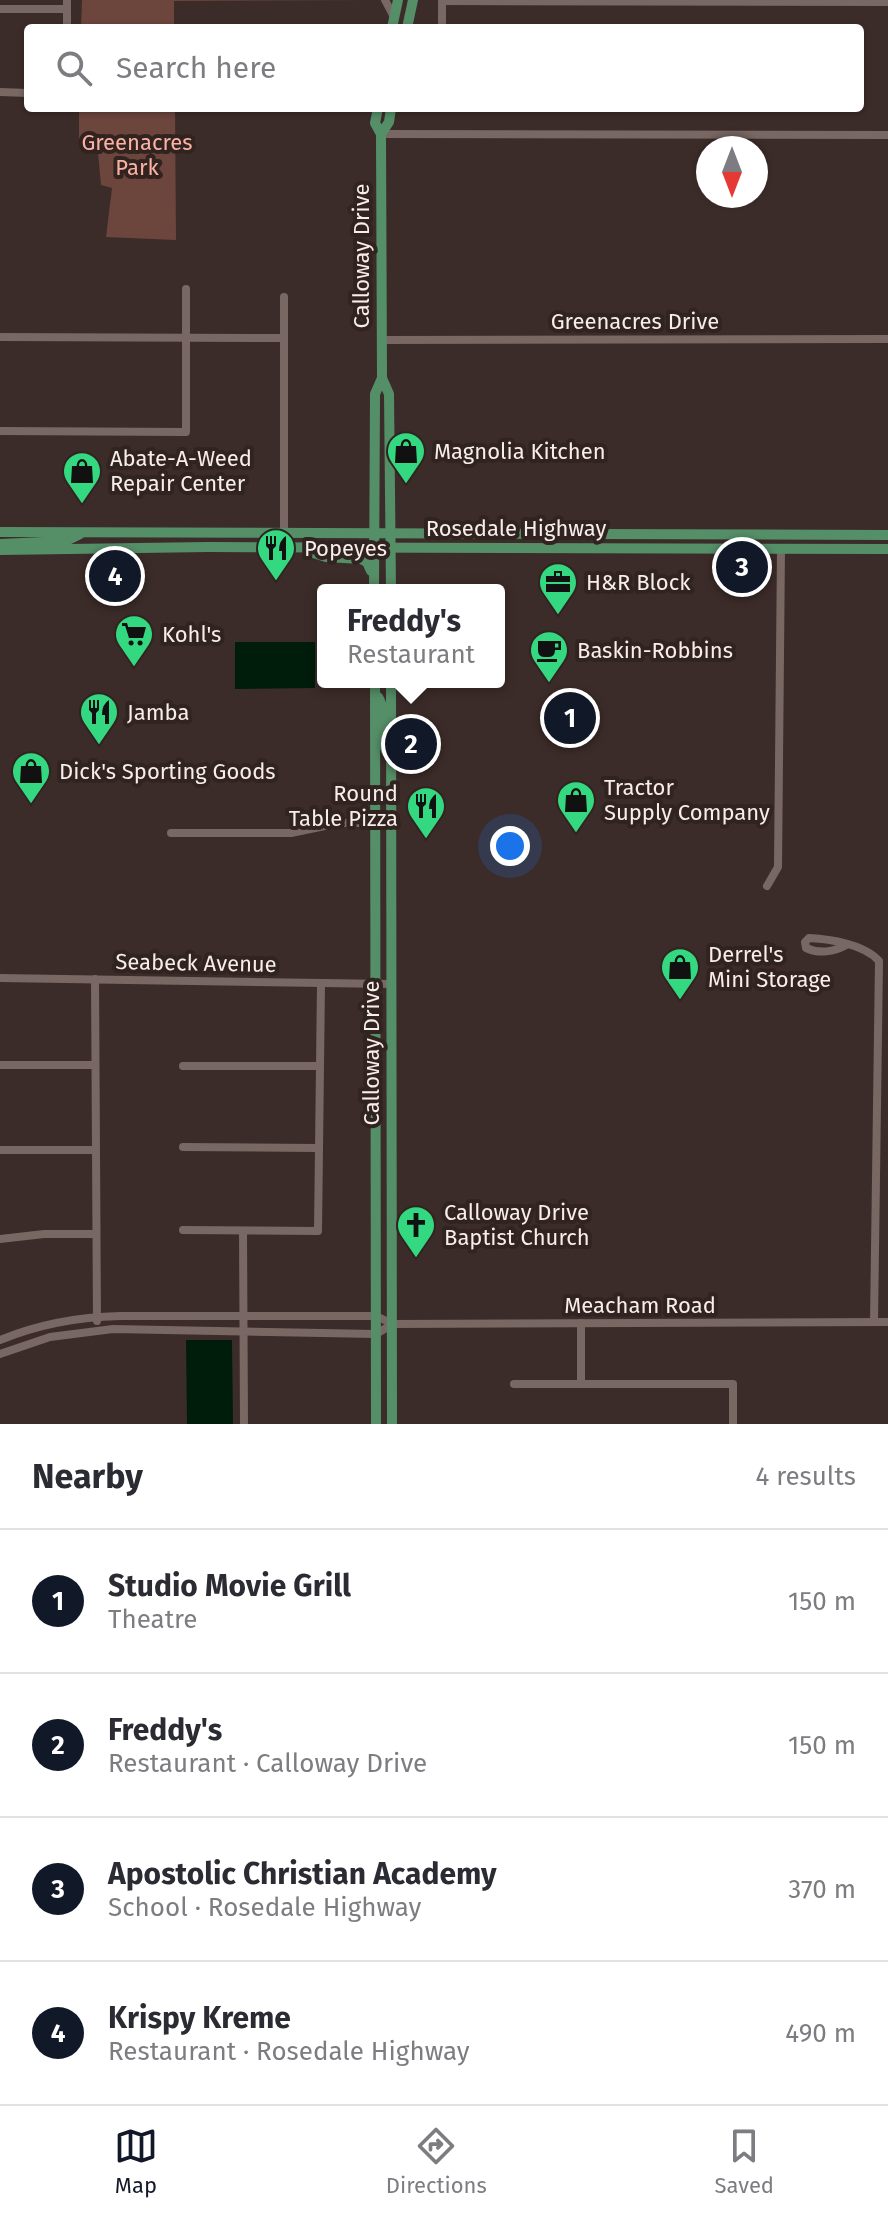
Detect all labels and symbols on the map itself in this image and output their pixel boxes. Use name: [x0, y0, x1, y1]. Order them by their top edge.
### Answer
park label: Greenacres Park: [81, 129, 193, 181]
north arrow: [696, 136, 768, 208]
street label: Calloway Drive: [348, 184, 375, 328]
street label: Greenacres Drive: [551, 308, 719, 335]
shop icon: Magnolia Kitchen: [385, 430, 427, 485]
place label: Magnolia Kitchen: [434, 438, 606, 465]
place label: Abate-A-Weed Repair Center: [110, 445, 252, 497]
shop icon: Abate-A-Weed Repair Center: [61, 450, 103, 505]
street label: Rosedale Highway: [426, 515, 606, 542]
restaurant icon: Popeyes: [255, 527, 297, 582]
place label: Popeyes: [304, 535, 387, 562]
pin: 3: [716, 537, 768, 597]
pin: 4: [89, 546, 141, 606]
office icon: H&R Block: [537, 561, 579, 616]
place label: H&R Block: [586, 569, 691, 596]
supermarket icon: Kohl's: [113, 613, 155, 668]
place label: Kohl's: [162, 621, 221, 648]
cafe icon: Baskin-Robbins: [528, 629, 570, 684]
place label: Baskin-Robbins: [577, 637, 733, 664]
pin: 1: [544, 688, 596, 748]
restaurant icon: Jamba: [78, 691, 120, 746]
place label: Jamba: [127, 699, 189, 726]
pin: 2: [385, 714, 437, 774]
shop icon: Dick's Sporting Goods: [10, 750, 52, 805]
place label: Dick's Sporting Goods: [59, 758, 276, 785]
place label: Tractor Supply Company: [604, 774, 770, 826]
shop icon: Tractor Supply Company: [555, 779, 597, 834]
place label: Round Table Pizza: [289, 780, 398, 832]
restaurant icon: Round Table Pizza: [405, 785, 447, 840]
your location: [490, 826, 530, 866]
place label: Derrel's Mini Storage: [708, 941, 831, 993]
shop icon: Derrel's Mini Storage: [659, 946, 701, 1001]
street label: Seabeck Avenue: [115, 948, 277, 978]
street label: Calloway Drive: [358, 981, 385, 1125]
place label: Calloway Drive Baptist Church: [444, 1199, 590, 1251]
church icon: Calloway Drive Baptist Church: [395, 1204, 437, 1259]
street label: Meacham Road: [564, 1292, 716, 1319]

